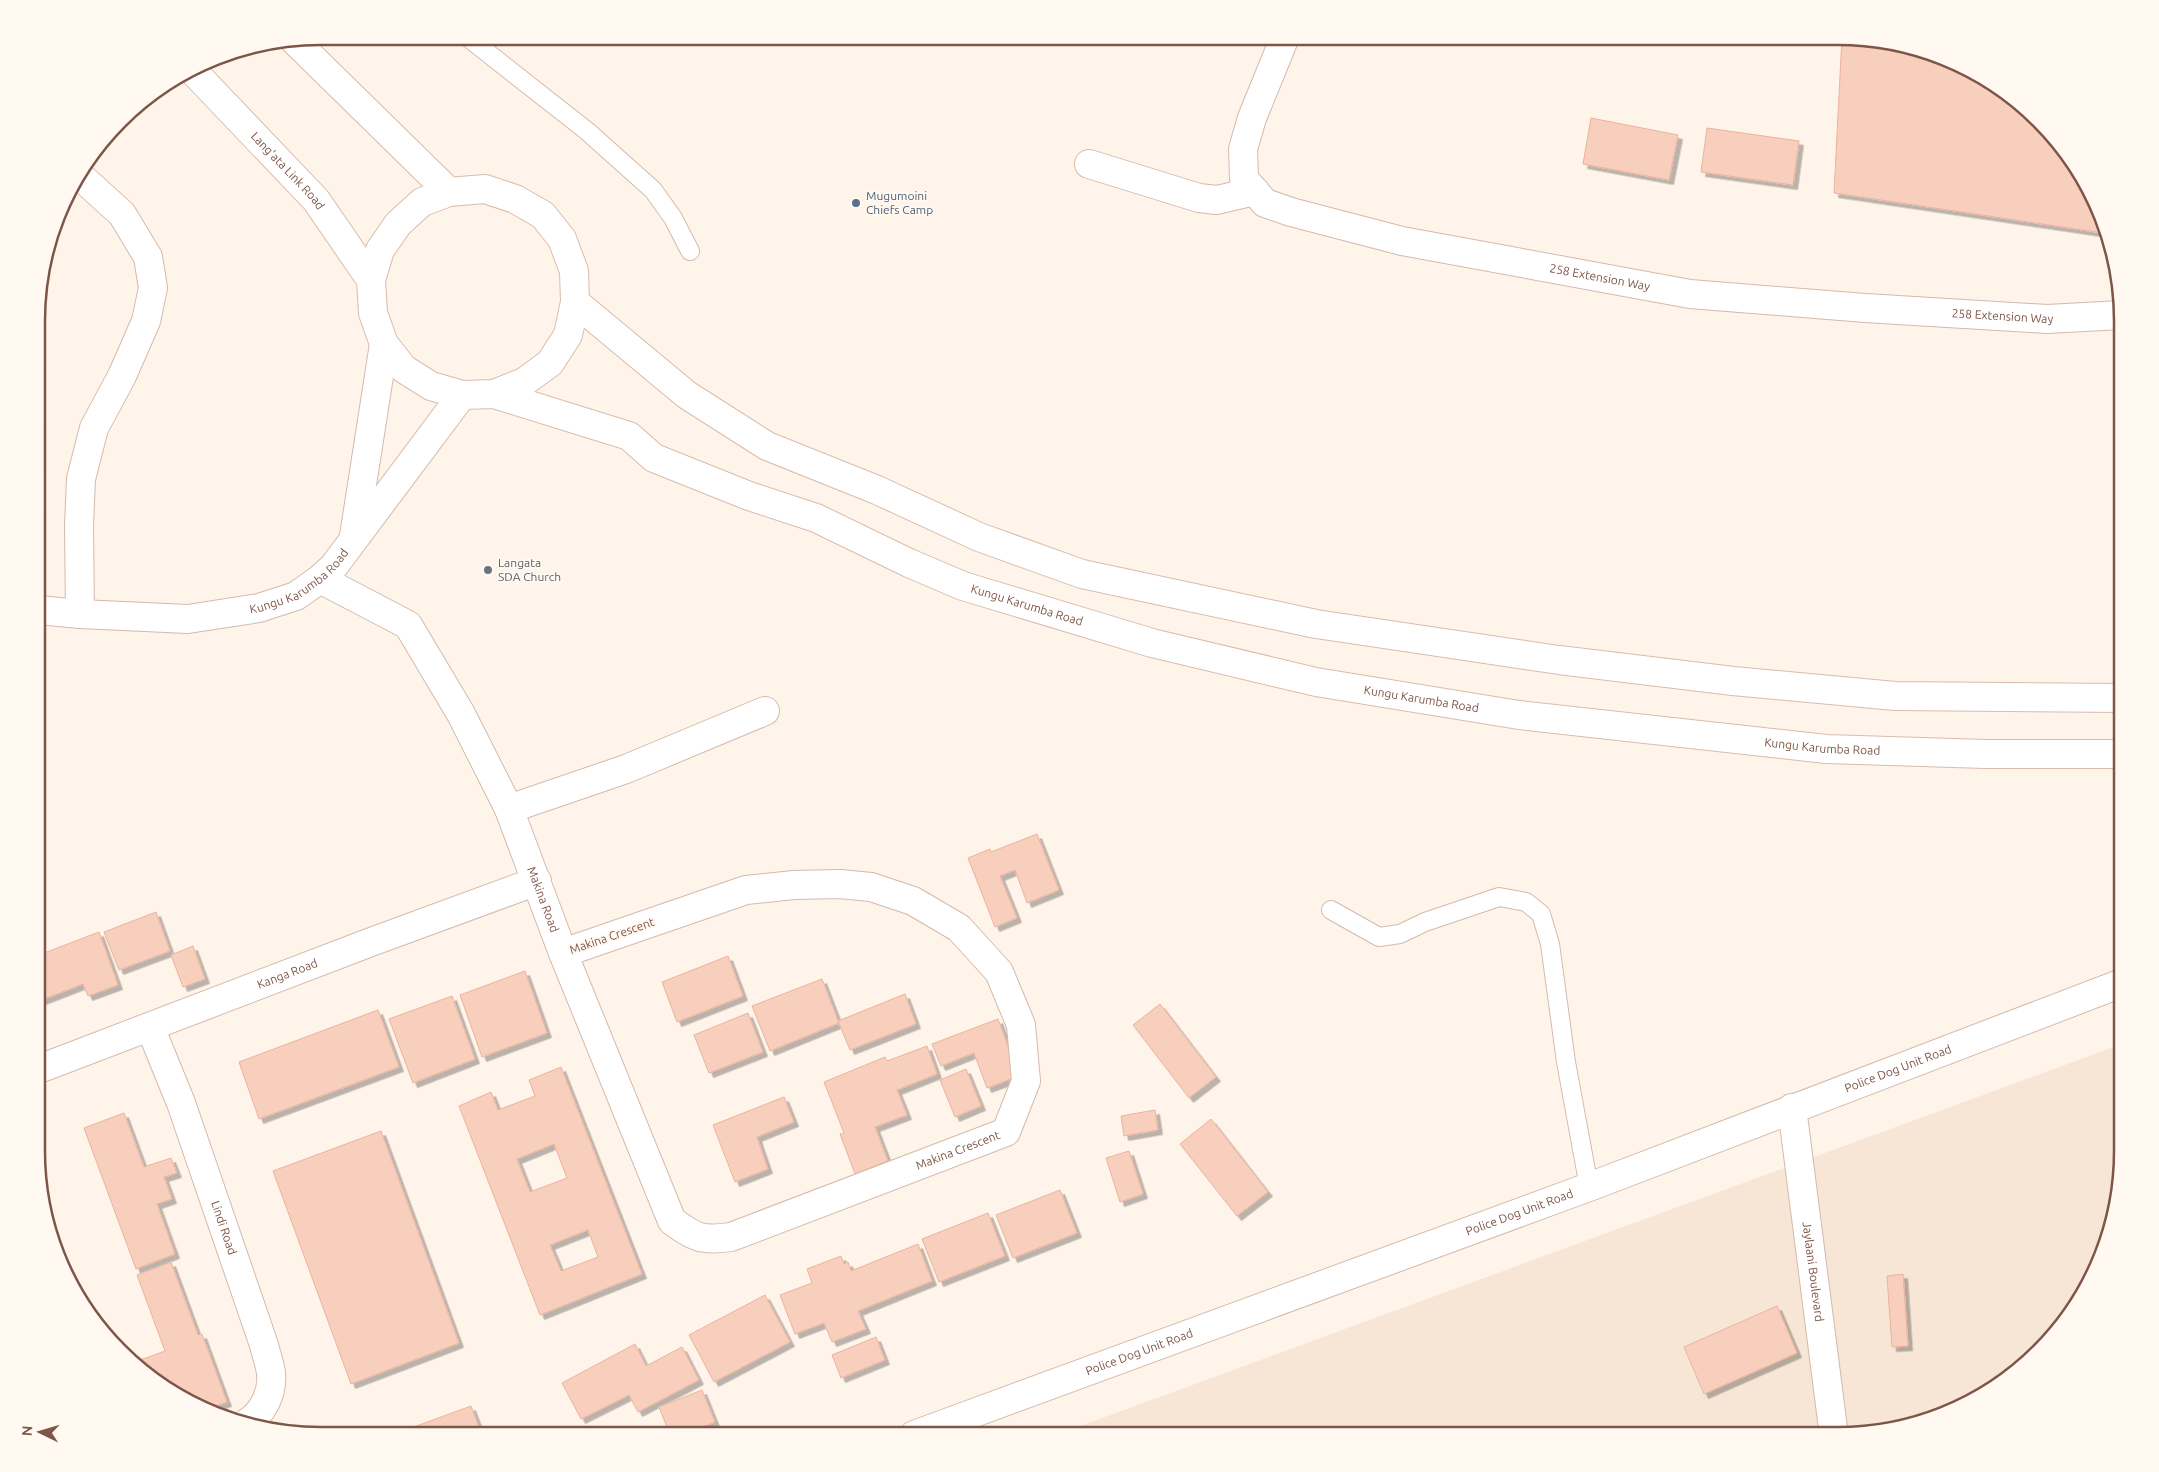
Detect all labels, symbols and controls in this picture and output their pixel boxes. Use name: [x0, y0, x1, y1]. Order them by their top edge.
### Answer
street label: Lang'ata Link Road: [249, 129, 327, 212]
place label: Mugumoini Chiefs Camp: [866, 189, 933, 216]
marker: Mugumoini Chiefs Camp: [850, 197, 862, 209]
street label: 258 Extension Way: [1549, 261, 1651, 293]
street label: 258 Extension Way: [1951, 306, 2054, 325]
street label: Kungu Karumba Road: [249, 546, 351, 615]
place label: Langata SDA Church: [498, 556, 561, 583]
marker: Langata SDA Church: [482, 564, 494, 576]
street label: Kungu Karumba Road: [969, 582, 1085, 628]
street label: Kungu Karumba Road: [1363, 683, 1480, 714]
street label: Kungu Karumba Road: [1764, 735, 1881, 757]
street label: Makina Road: [525, 865, 562, 934]
street label: Makina Crescent: [568, 915, 656, 956]
street label: Kanga Road: [255, 956, 319, 991]
street label: Police Dog Unit Road: [1843, 1042, 1953, 1095]
street label: Makina Crescent: [914, 1128, 1002, 1172]
street label: Police Dog Unit Road: [1464, 1186, 1575, 1238]
street label: Lindi Road: [209, 1199, 240, 1256]
street label: Jaylaani Boulevard: [1801, 1221, 1826, 1322]
street label: Police Dog Unit Road: [1084, 1326, 1195, 1377]
north arrow: [15, 1407, 65, 1457]
text: N: [19, 1425, 35, 1437]

